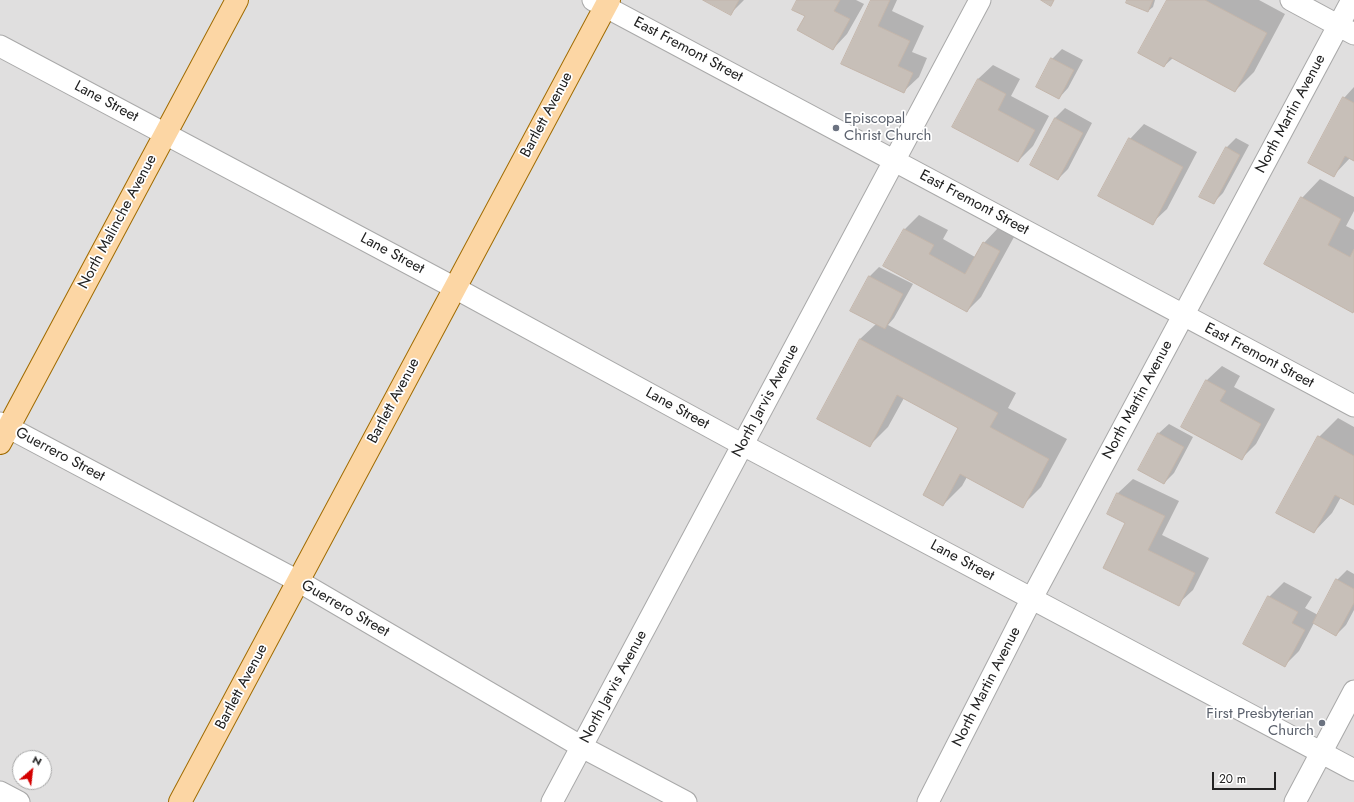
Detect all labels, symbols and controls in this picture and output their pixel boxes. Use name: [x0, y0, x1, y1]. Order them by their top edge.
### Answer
street label: East Fremont Street: [630, 14, 746, 86]
street label: North Martin Avenue: [1252, 51, 1330, 177]
street label: Bartlett Avenue: [517, 69, 577, 161]
street label: Lane Street: [71, 78, 141, 126]
place label: Episcopal Christ Church: [844, 110, 931, 145]
marker: Episcopal Christ Church: [831, 123, 841, 133]
street label: North Malinche Avenue: [75, 152, 161, 292]
street label: East Fremont Street: [916, 167, 1032, 239]
street label: Lane Street: [357, 230, 427, 278]
street label: East Fremont Street: [1201, 320, 1317, 392]
street label: North Martin Avenue: [1099, 337, 1177, 463]
street label: North Jarvis Avenue: [729, 342, 803, 460]
street label: Bartlett Avenue: [364, 355, 424, 447]
street label: Lane Street: [642, 384, 712, 434]
street label: Guerrero Street: [12, 424, 108, 486]
street label: Lane Street: [927, 537, 997, 585]
street label: Guerrero Street: [298, 577, 392, 641]
street label: North Martin Avenue: [949, 624, 1025, 750]
street label: North Jarvis Avenue: [577, 628, 651, 746]
street label: Bartlett Avenue: [212, 641, 272, 733]
place label: First Presbyterian Church: [1206, 705, 1314, 740]
marker: First Presbyterian Church: [1317, 718, 1327, 728]
north arrow: [12, 750, 52, 790]
text: N: [30, 751, 45, 769]
scale bar: [1214, 764, 1278, 790]
text: 20 m: [1219, 770, 1246, 788]

